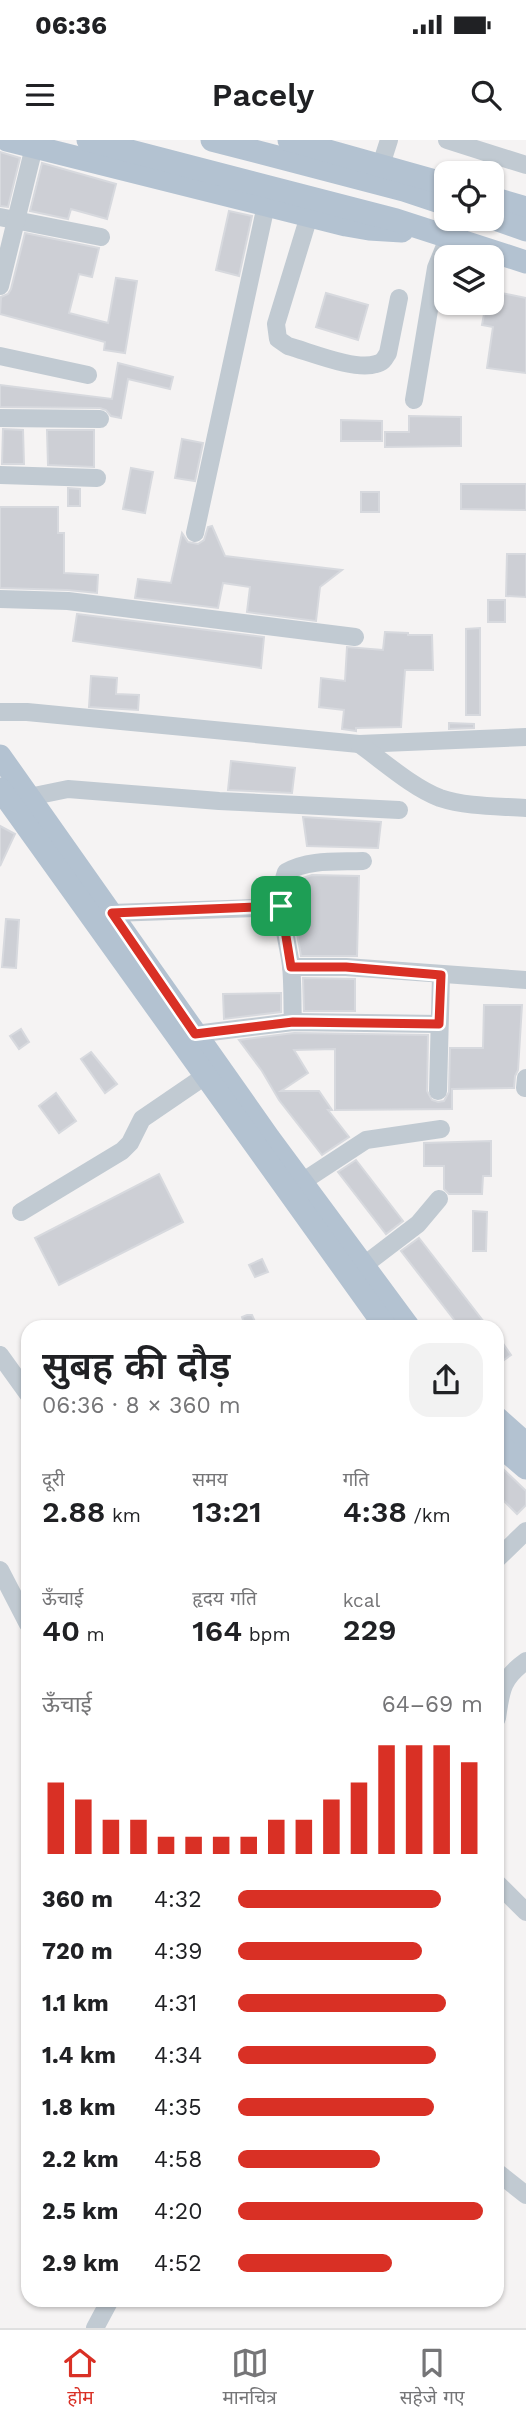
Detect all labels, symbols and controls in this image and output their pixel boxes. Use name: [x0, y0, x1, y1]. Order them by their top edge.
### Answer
text: 06:36: [35, 10, 107, 40]
icon: menu: [21, 76, 59, 114]
text: Pacely: [212, 76, 314, 114]
icon: search: [467, 76, 505, 114]
map controls: [434, 161, 504, 315]
button: locate: [434, 161, 504, 231]
button: layers: [434, 245, 504, 315]
pin: [251, 876, 311, 936]
icon: arrive: [262, 887, 300, 925]
button: share: [409, 1343, 483, 1417]
text: सुबह की दौड़: [42, 1344, 230, 1388]
text: 06:36 · 8 × 360 m: [42, 1392, 241, 1419]
text: दूरी: [42, 1468, 65, 1491]
text: समय: [192, 1468, 228, 1491]
text: गति: [343, 1468, 369, 1491]
text: 2.88: [42, 1494, 106, 1529]
text: 13:21: [192, 1494, 262, 1529]
text: 4:38: [343, 1494, 407, 1529]
text: km: [106, 1504, 141, 1527]
text: /km: [407, 1504, 451, 1527]
text: ऊँचाई: [42, 1587, 83, 1610]
text: हृदय गति: [192, 1587, 257, 1610]
text: kcal: [343, 1589, 380, 1612]
text: 229: [343, 1612, 397, 1647]
text: 40: [42, 1613, 80, 1648]
text: 164: [192, 1613, 242, 1648]
text: m: [80, 1623, 105, 1646]
text: bpm: [242, 1623, 291, 1646]
text: ऊँचाई: [42, 1691, 92, 1718]
text: 64–69 m: [382, 1691, 483, 1718]
text: 360 m: [42, 1886, 113, 1913]
text: 4:32: [154, 1886, 202, 1913]
text: 720 m: [42, 1938, 113, 1965]
text: 4:39: [154, 1938, 202, 1965]
text: 1.1 km: [42, 1990, 109, 2017]
text: 4:31: [154, 1990, 197, 2017]
text: 1.4 km: [42, 2042, 116, 2069]
text: 4:34: [154, 2042, 202, 2069]
text: 1.8 km: [42, 2094, 116, 2121]
text: 4:35: [154, 2094, 202, 2121]
text: 2.2 km: [42, 2146, 119, 2173]
text: 4:58: [154, 2146, 202, 2173]
text: 2.5 km: [42, 2198, 118, 2225]
text: 4:20: [154, 2198, 203, 2225]
text: 2.9 km: [42, 2250, 119, 2277]
text: 4:52: [154, 2250, 202, 2277]
tab: होम: [61, 2344, 99, 2412]
tab: मानचित्र: [222, 2344, 277, 2412]
tab: सहेजे गए: [400, 2344, 464, 2412]

